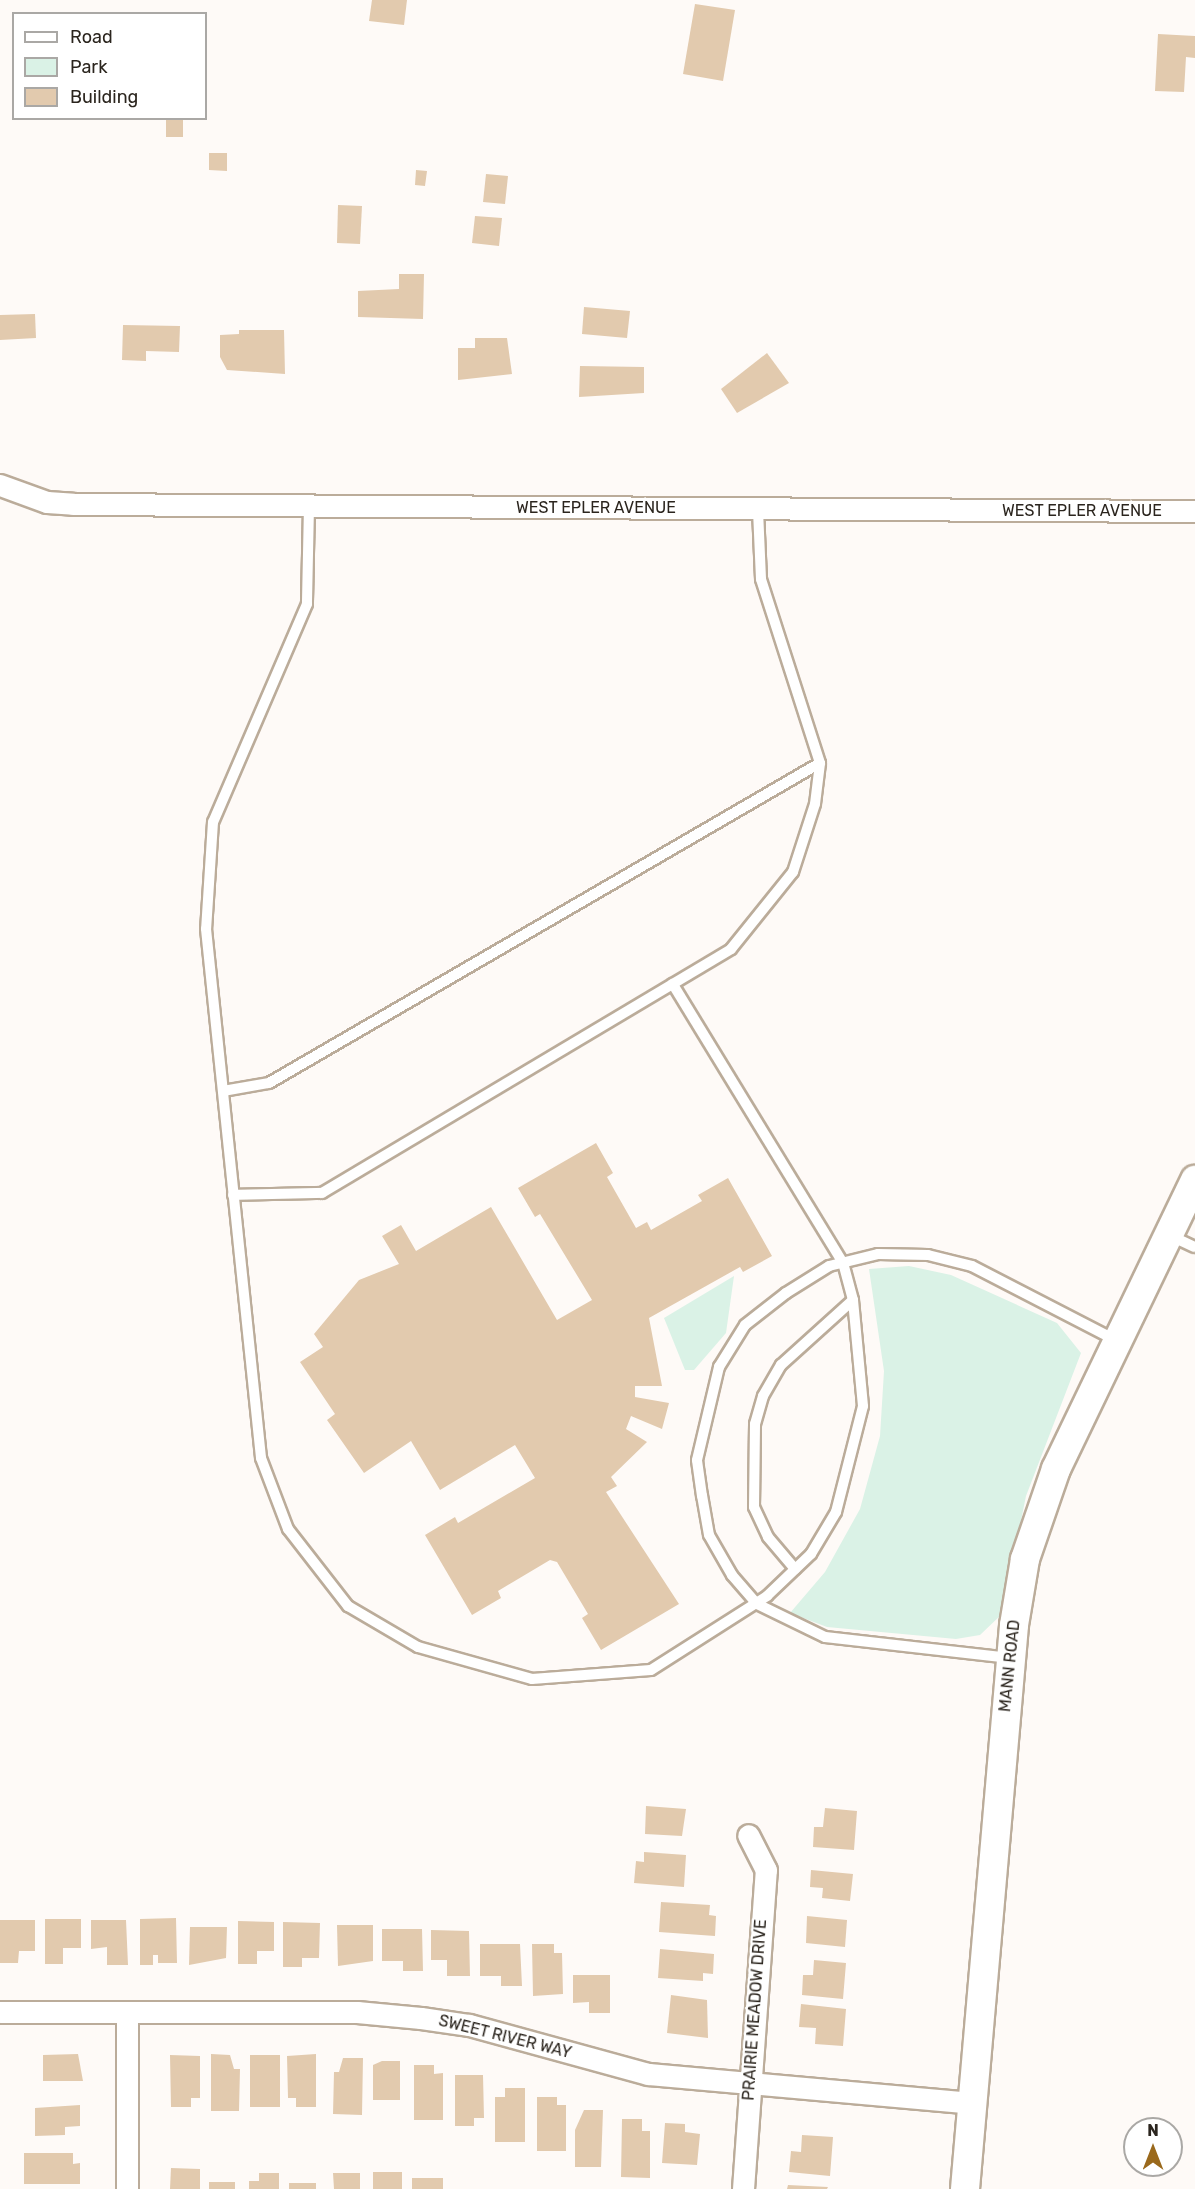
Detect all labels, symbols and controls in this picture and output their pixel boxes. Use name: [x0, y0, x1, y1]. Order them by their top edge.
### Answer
legend: [12, 12, 207, 120]
text: Road: [70, 26, 113, 48]
text: Park: [70, 56, 107, 78]
text: Building: [70, 86, 138, 108]
street label: WEST EPLER AVENUE: [516, 498, 676, 518]
street label: WEST EPLER AVENUE: [1002, 501, 1162, 521]
street label: MANN ROAD: [996, 1619, 1024, 1713]
street label: PRAIRIE MEADOW DRIVE: [739, 1919, 771, 2101]
street label: SWEET RIVER WAY: [436, 2011, 574, 2063]
north arrow: [1123, 2117, 1183, 2177]
text: N: [1147, 2121, 1159, 2140]

